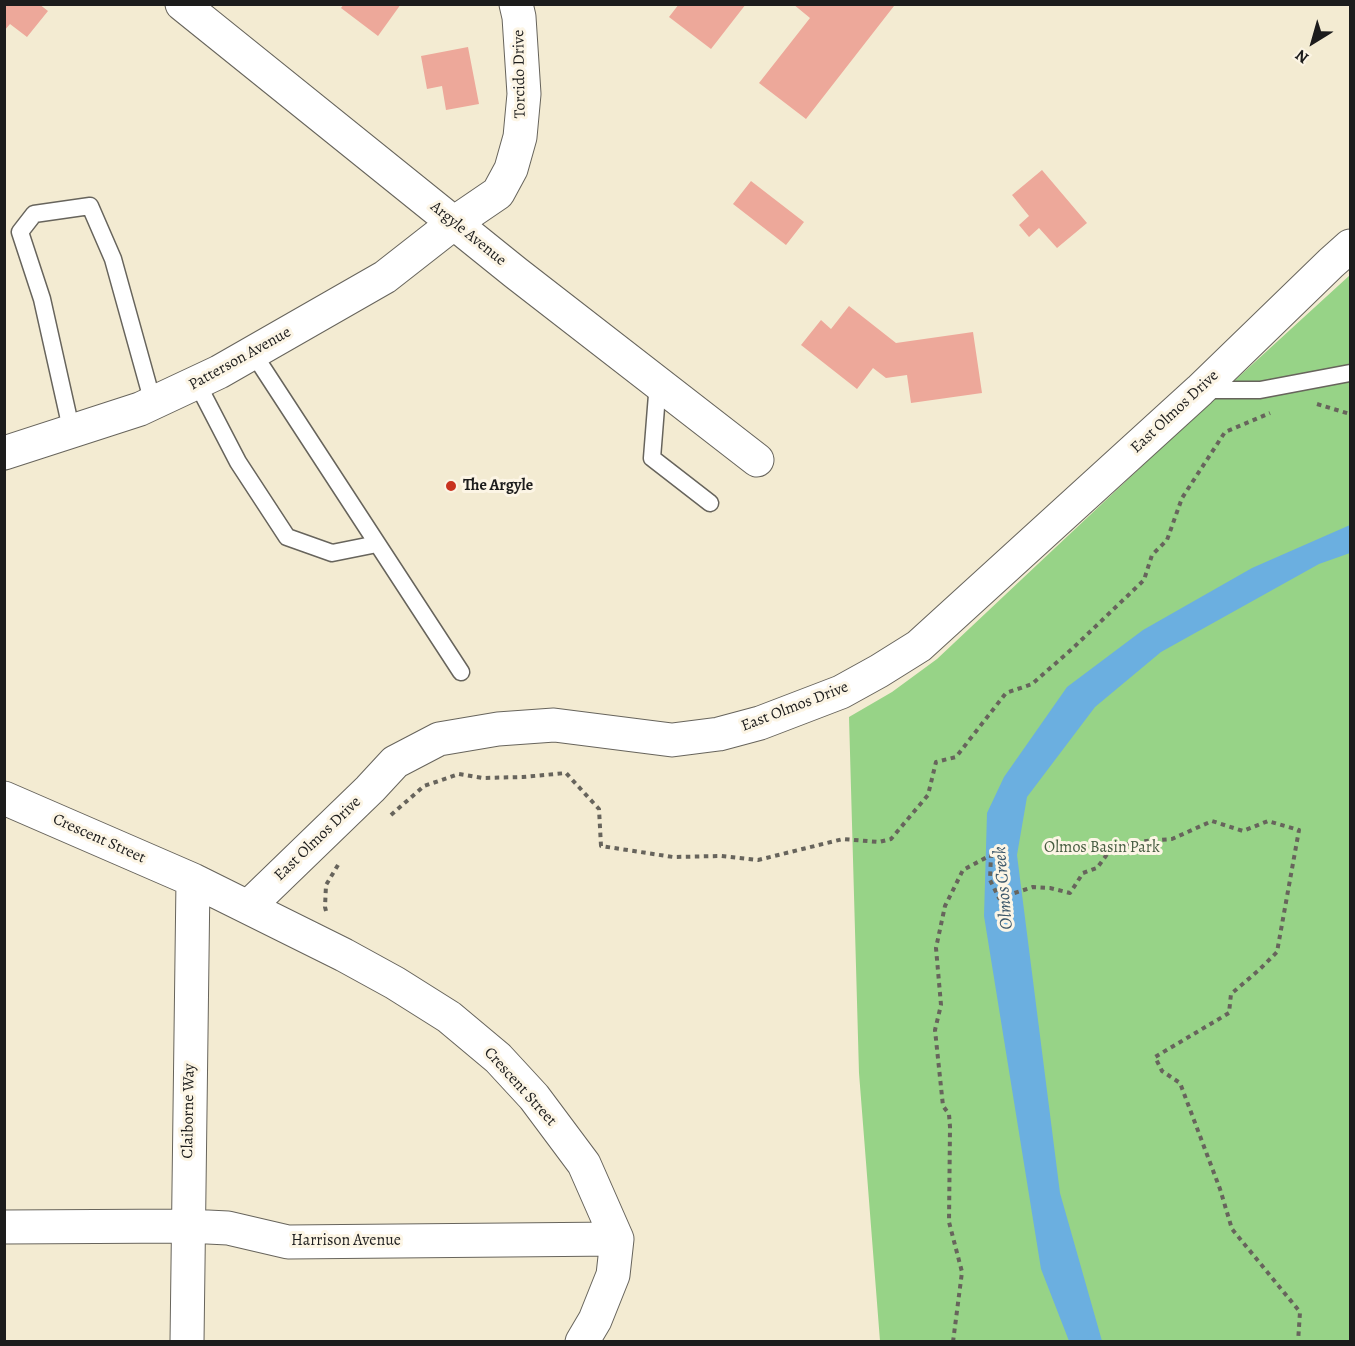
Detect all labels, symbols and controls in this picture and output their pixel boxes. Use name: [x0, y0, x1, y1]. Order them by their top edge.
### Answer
north arrow: [1283, 12, 1343, 72]
street label: Torcido Drive: [510, 30, 530, 118]
text: N: [1291, 44, 1313, 69]
street label: Argyle Avenue: [426, 198, 510, 270]
street label: Patterson Avenue: [186, 323, 294, 395]
street label: East Olmos Drive: [1127, 366, 1223, 458]
place label: The Argyle: [463, 476, 533, 496]
marker: The Argyle: [444, 479, 458, 493]
street label: East Olmos Drive: [739, 678, 851, 736]
street label: East Olmos Drive: [271, 793, 365, 885]
street label: Crescent Street: [50, 810, 148, 868]
park label: Olmos Basin Park: [1044, 838, 1160, 858]
water label: Olmos Creek: [990, 845, 1018, 931]
street label: Crescent Street: [480, 1044, 560, 1130]
street label: Claiborne Way: [179, 1063, 199, 1159]
street label: Harrison Avenue: [291, 1231, 401, 1251]

